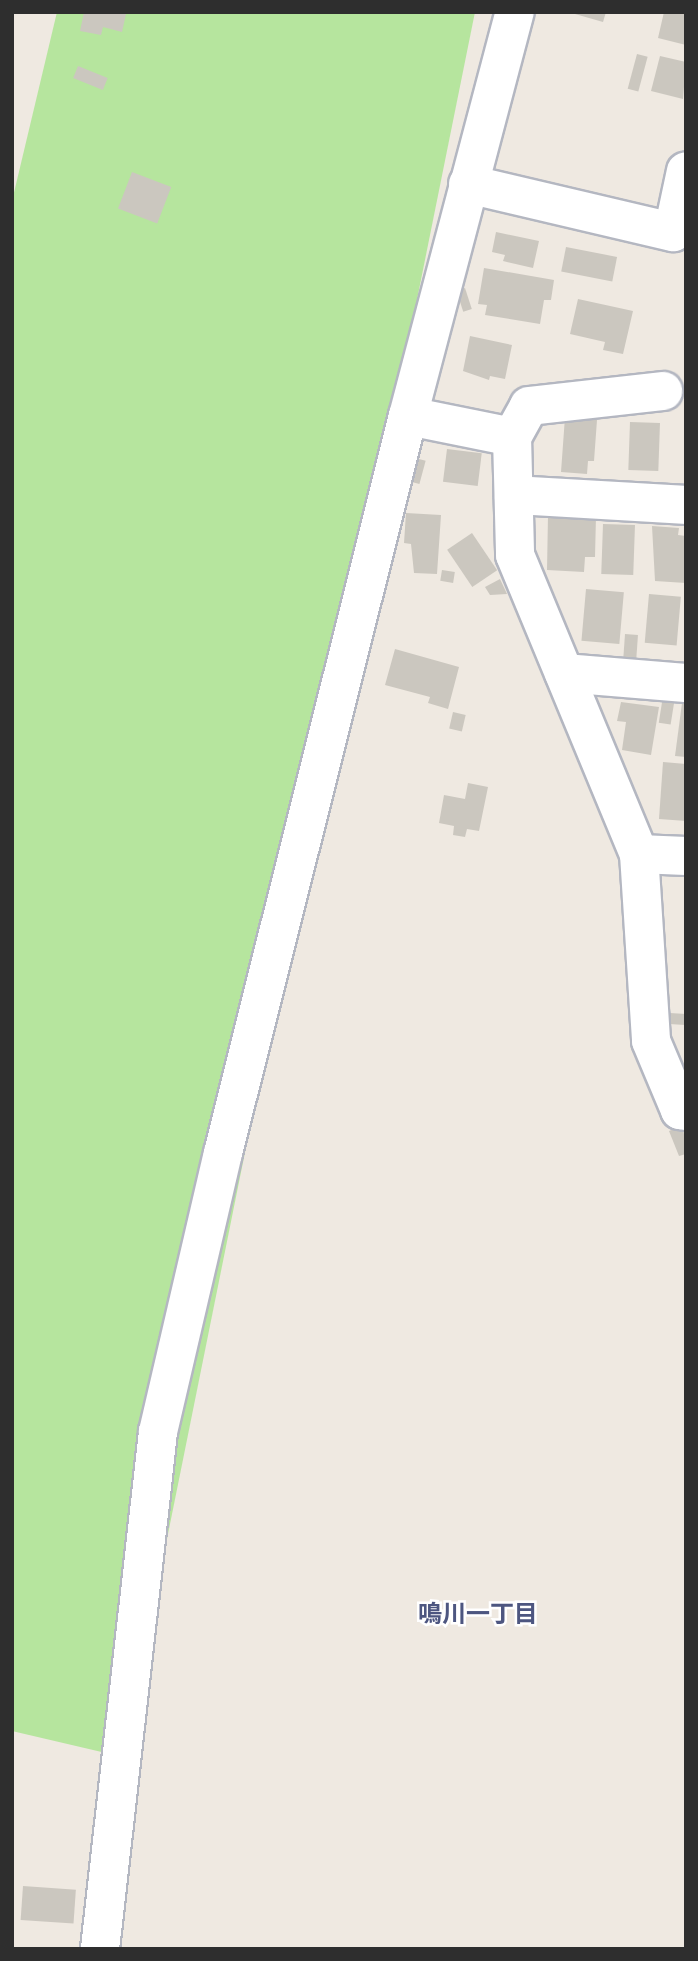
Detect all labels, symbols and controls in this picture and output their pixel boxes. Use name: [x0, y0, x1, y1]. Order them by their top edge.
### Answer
district label: 鳴川一丁目: [418, 1599, 538, 1627]

